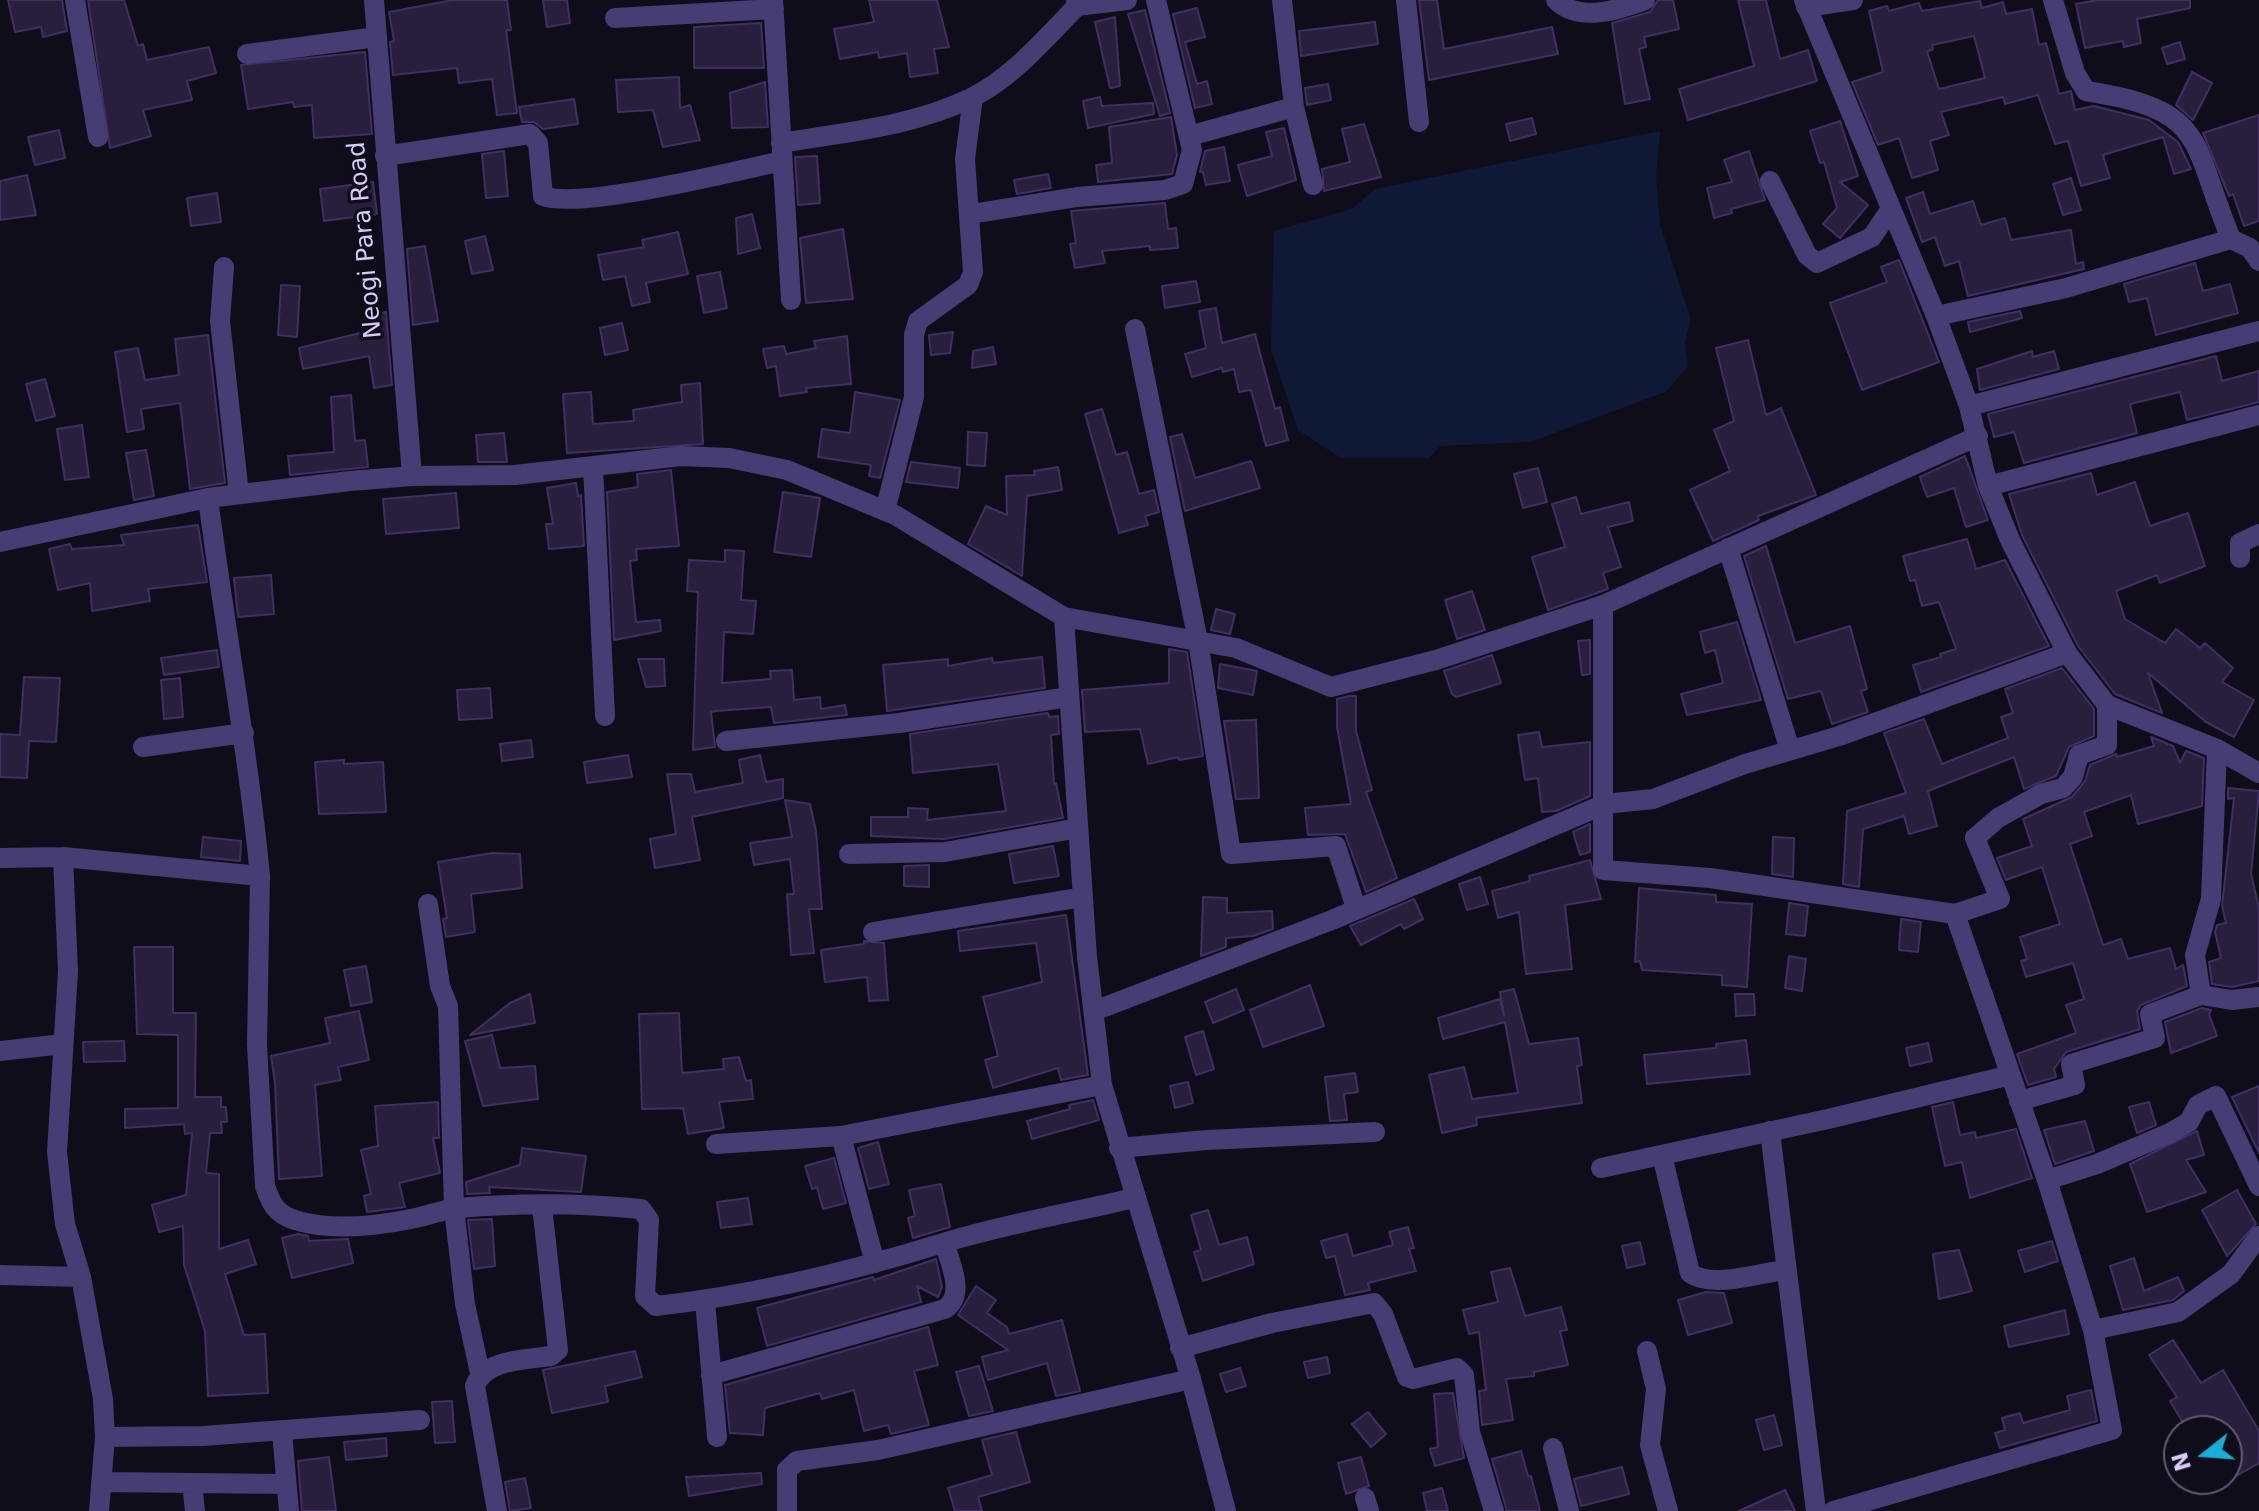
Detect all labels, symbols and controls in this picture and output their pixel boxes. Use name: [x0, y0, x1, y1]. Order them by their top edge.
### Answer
street label: Neogi Para Road: [343, 140, 389, 340]
north arrow: [2163, 1415, 2243, 1495]
text: N: [2167, 1449, 2196, 1474]

